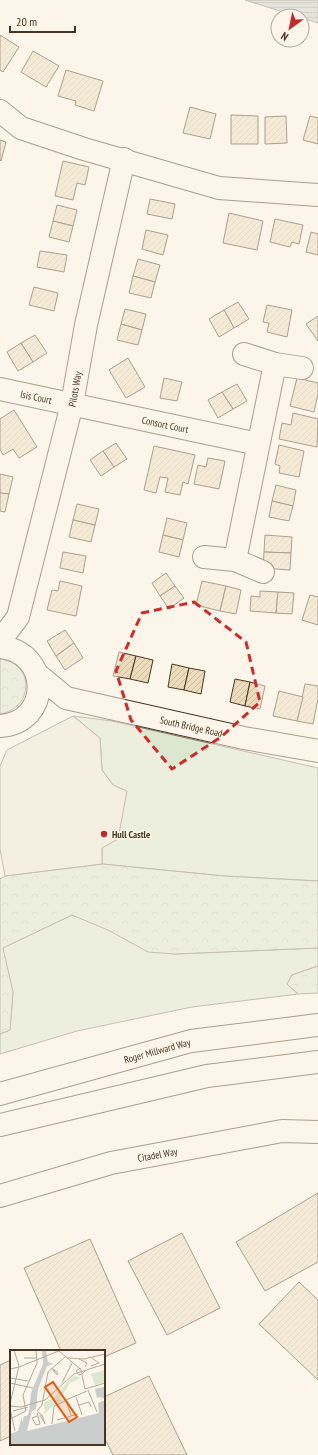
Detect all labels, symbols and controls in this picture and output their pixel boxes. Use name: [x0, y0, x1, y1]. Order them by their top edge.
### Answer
scale bar: [10, 8, 75, 34]
north arrow: [270, 8, 310, 48]
text: 20 m: [16, 14, 37, 29]
text: N: [278, 29, 291, 44]
street label: Pilots Way: [65, 370, 84, 408]
street label: Isis Court: [19, 387, 54, 406]
street label: Consort Court: [141, 413, 190, 436]
street label: South Bridge Road: [159, 713, 224, 739]
place label: Hull Castle: [112, 828, 150, 841]
marker: Hull Castle: [99, 829, 109, 839]
street label: Roger Millward Way: [122, 1035, 192, 1066]
street label: Citadel Way: [136, 1144, 179, 1164]
inset map: [10, 1350, 105, 1445]

